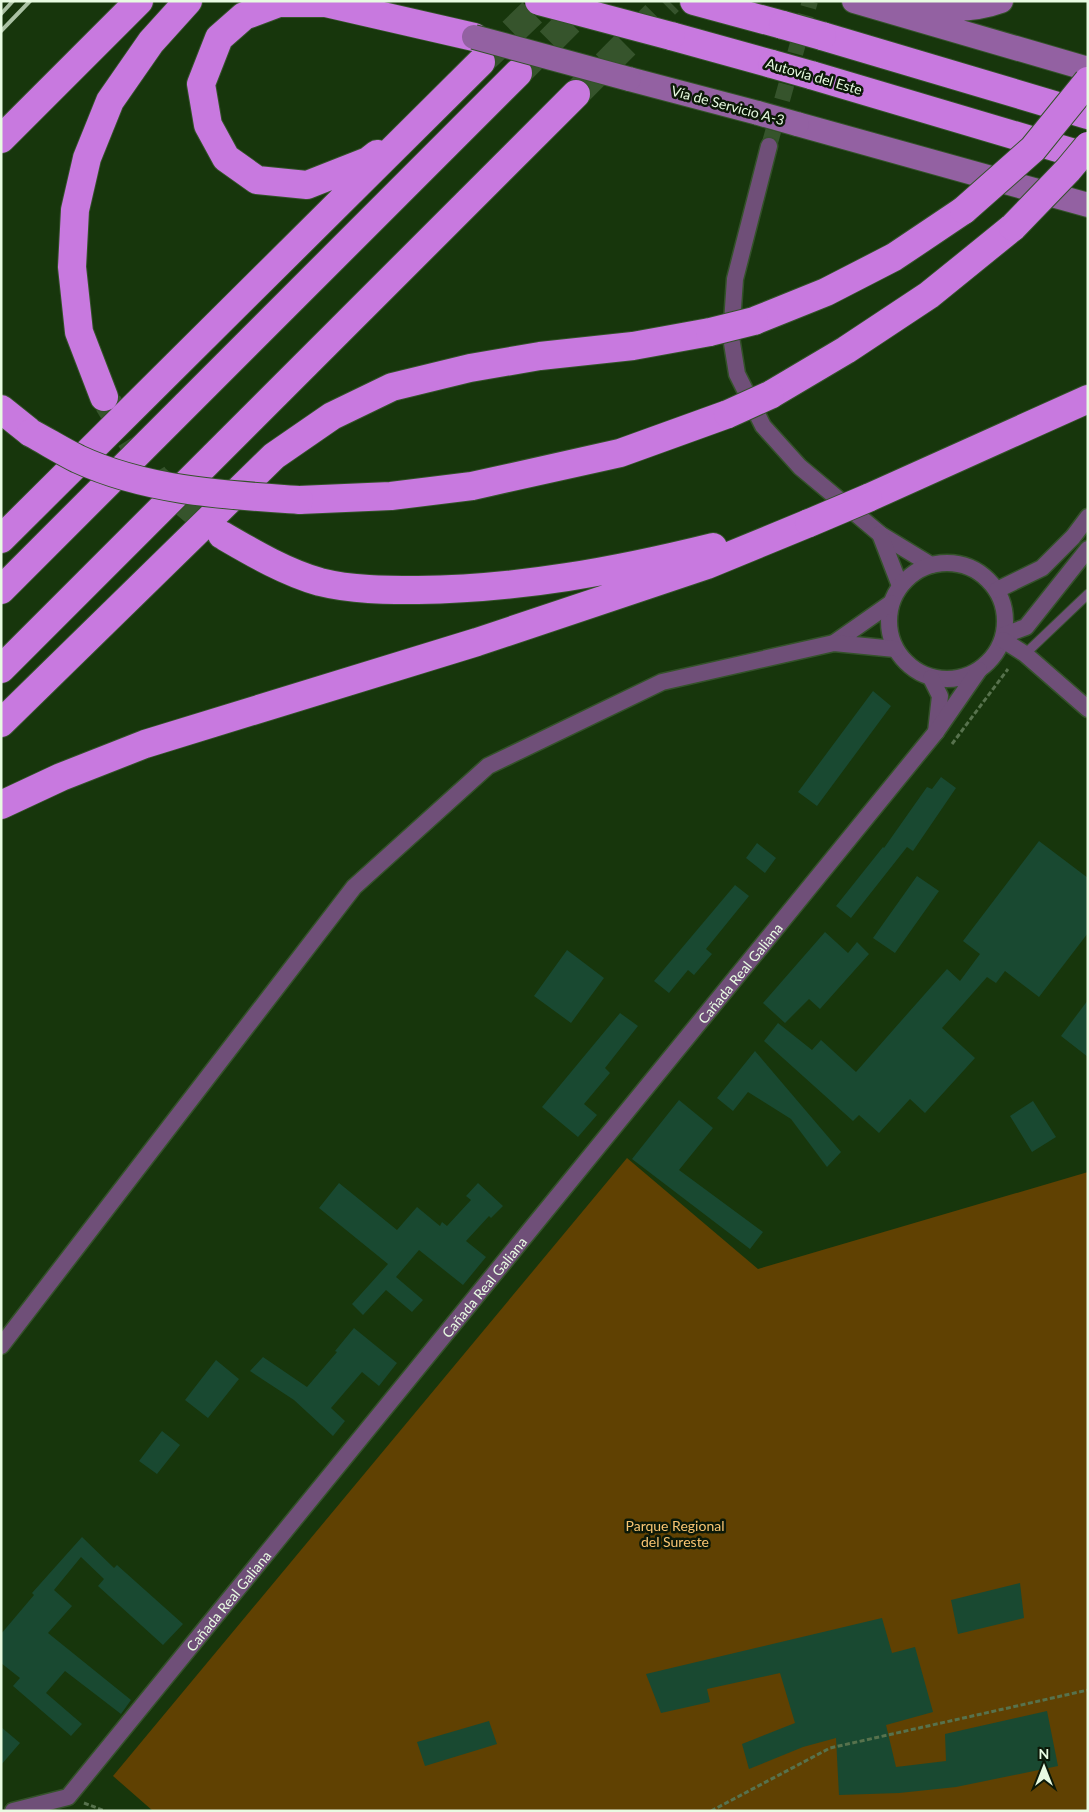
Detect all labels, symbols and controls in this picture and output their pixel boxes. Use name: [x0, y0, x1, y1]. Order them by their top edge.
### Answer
street label: Autovía del Este: [764, 54, 864, 98]
street label: Vía de Servicio A-3: [670, 82, 786, 128]
street label: Cañada Real Galiana: [694, 919, 786, 1027]
street label: Cañada Real Galiana: [438, 1233, 530, 1340]
park label: Parque Regional del Sureste: [626, 1517, 724, 1550]
street label: Cañada Real Galiana: [182, 1547, 274, 1654]
north arrow: [1019, 1742, 1069, 1792]
text: N: [1039, 1745, 1049, 1762]

